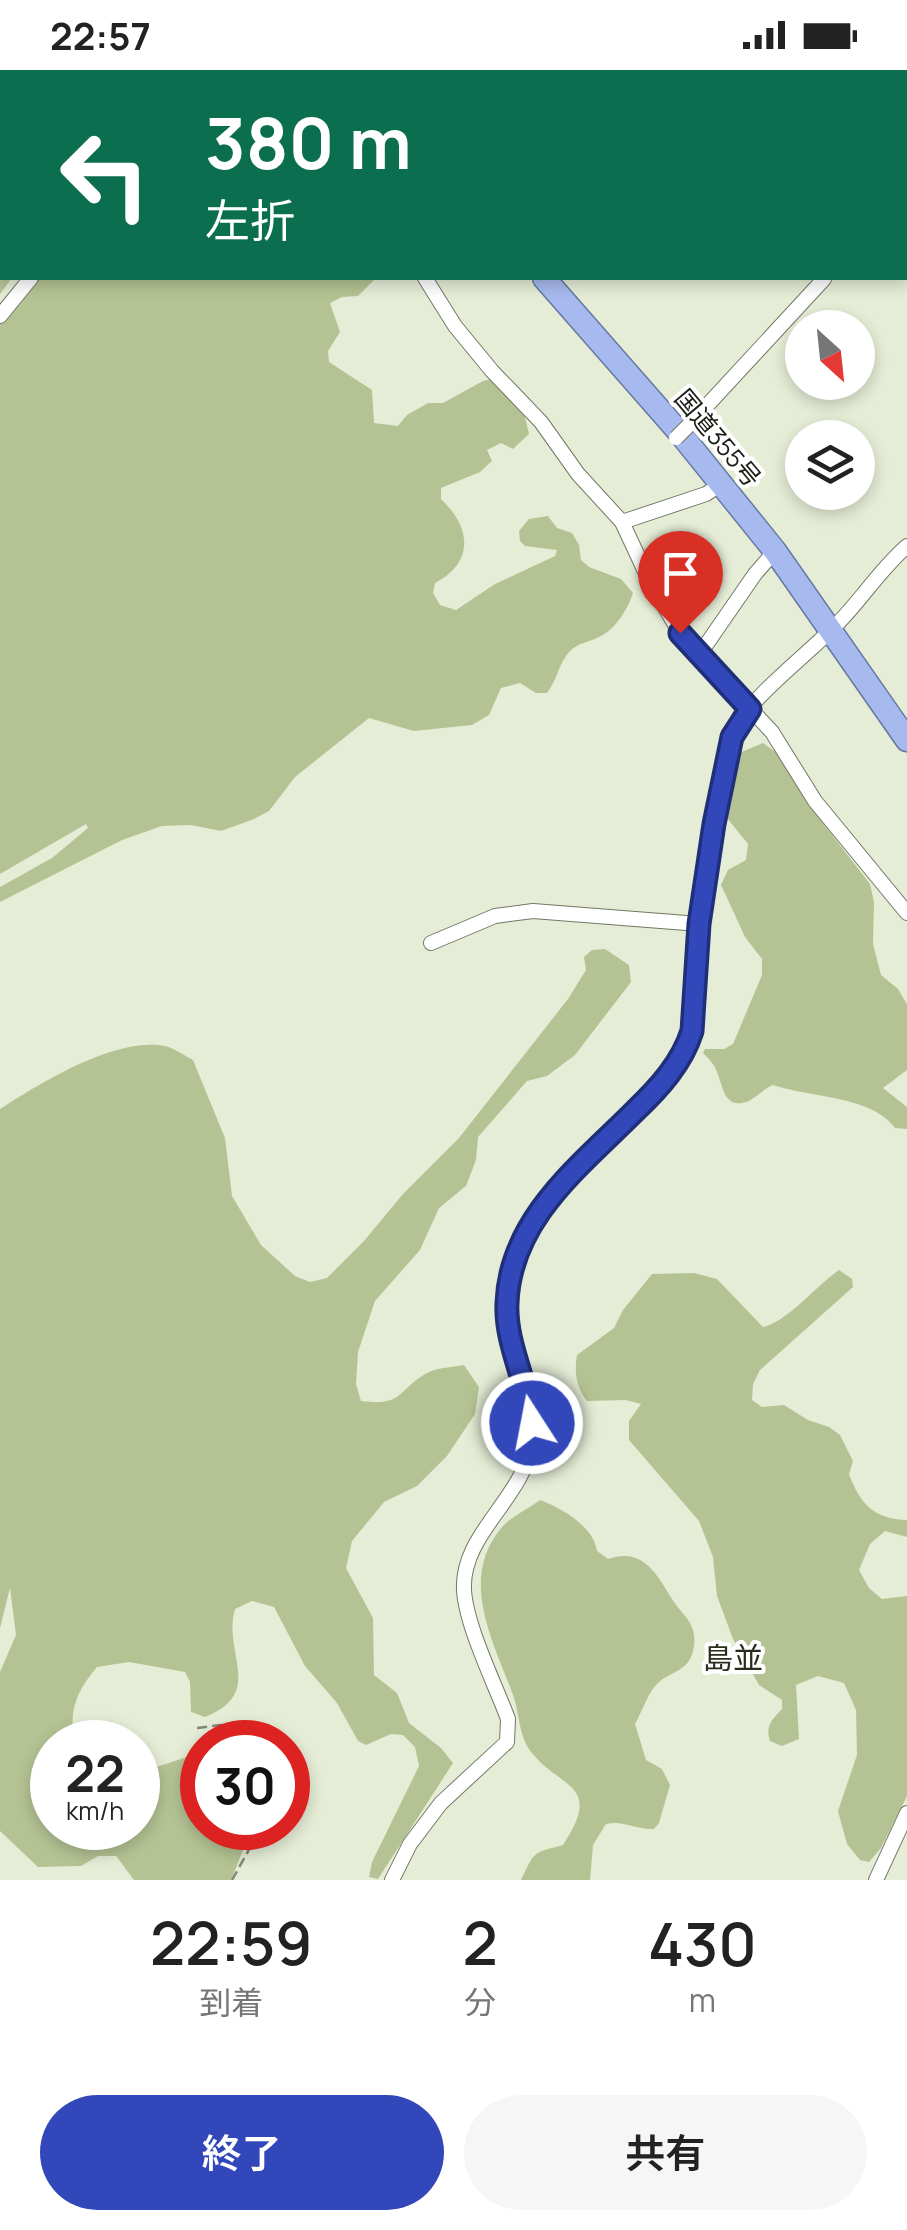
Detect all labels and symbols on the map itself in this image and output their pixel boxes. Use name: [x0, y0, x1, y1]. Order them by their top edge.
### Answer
north arrow: [785, 310, 875, 400]
street label: 国道355号: [667, 381, 770, 494]
pin: [638, 531, 723, 634]
position arrow: [480, 1371, 584, 1475]
district label: 島並: [703, 1637, 763, 1678]
speed limit sign: 30: [180, 1720, 310, 1850]

